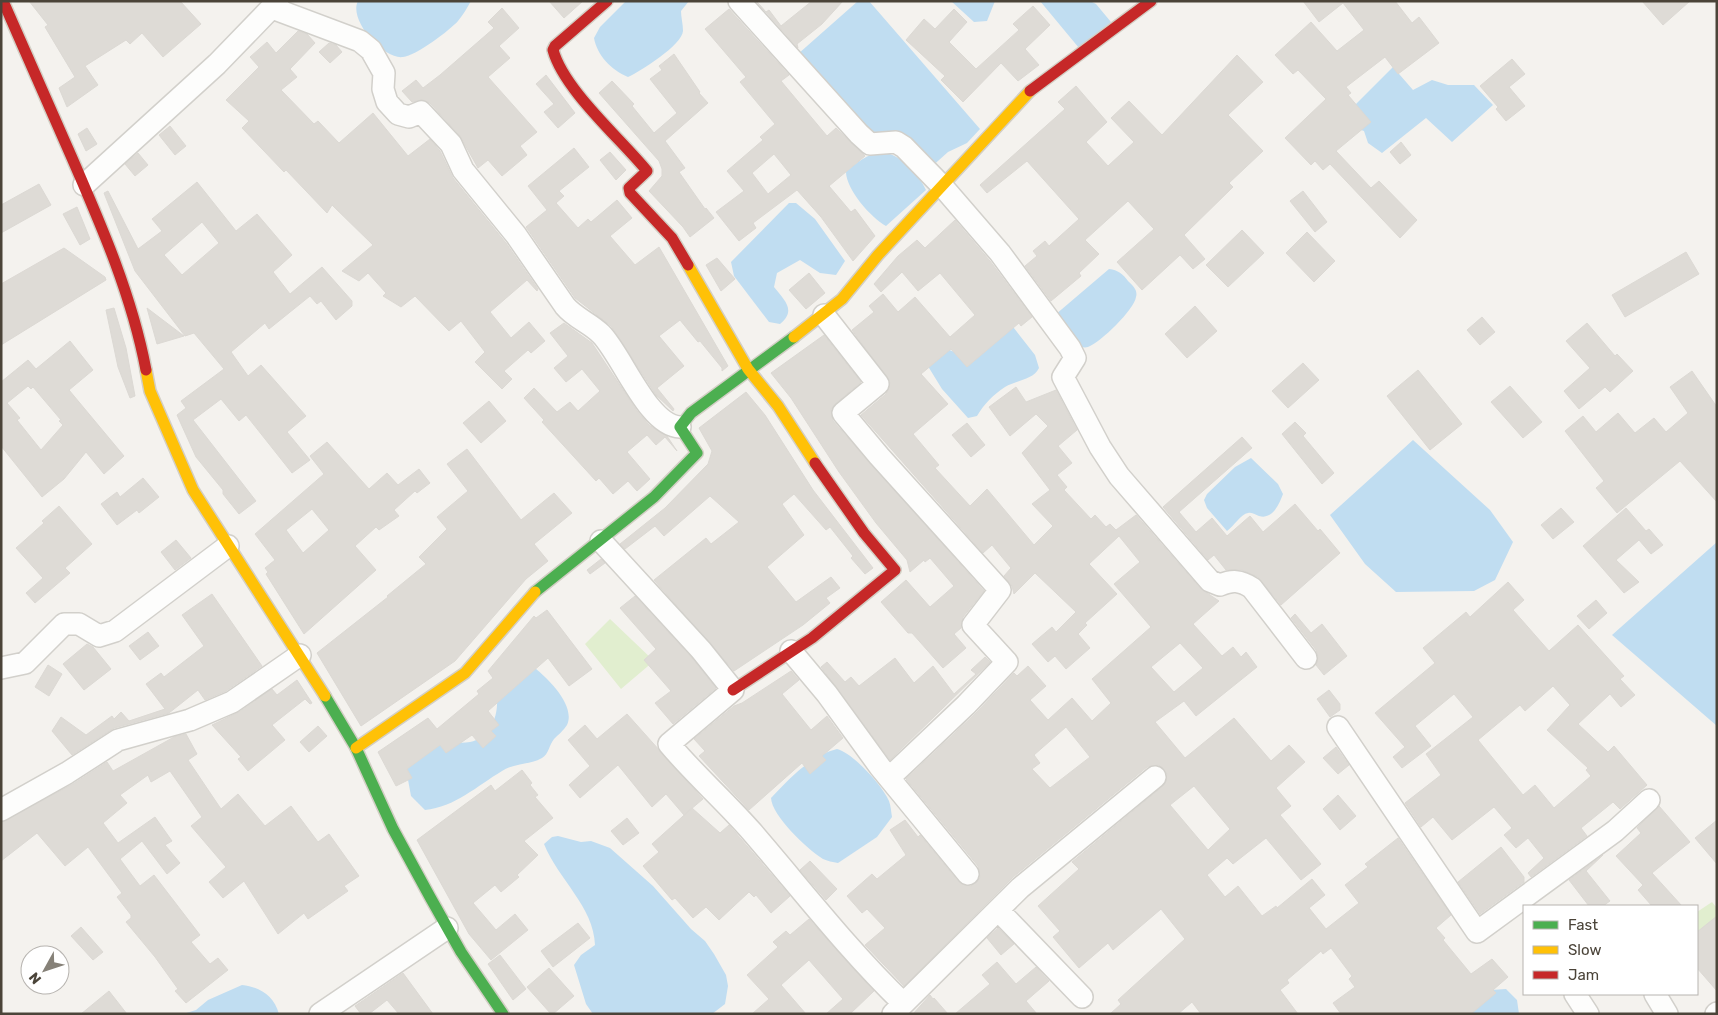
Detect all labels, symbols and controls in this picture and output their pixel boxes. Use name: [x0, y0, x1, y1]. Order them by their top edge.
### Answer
legend: [1523, 905, 1698, 995]
text: Fast: [1568, 916, 1598, 934]
text: Slow: [1568, 941, 1601, 959]
north arrow: [20, 945, 70, 995]
text: Jam: [1568, 966, 1599, 984]
text: N: [26, 969, 45, 987]

